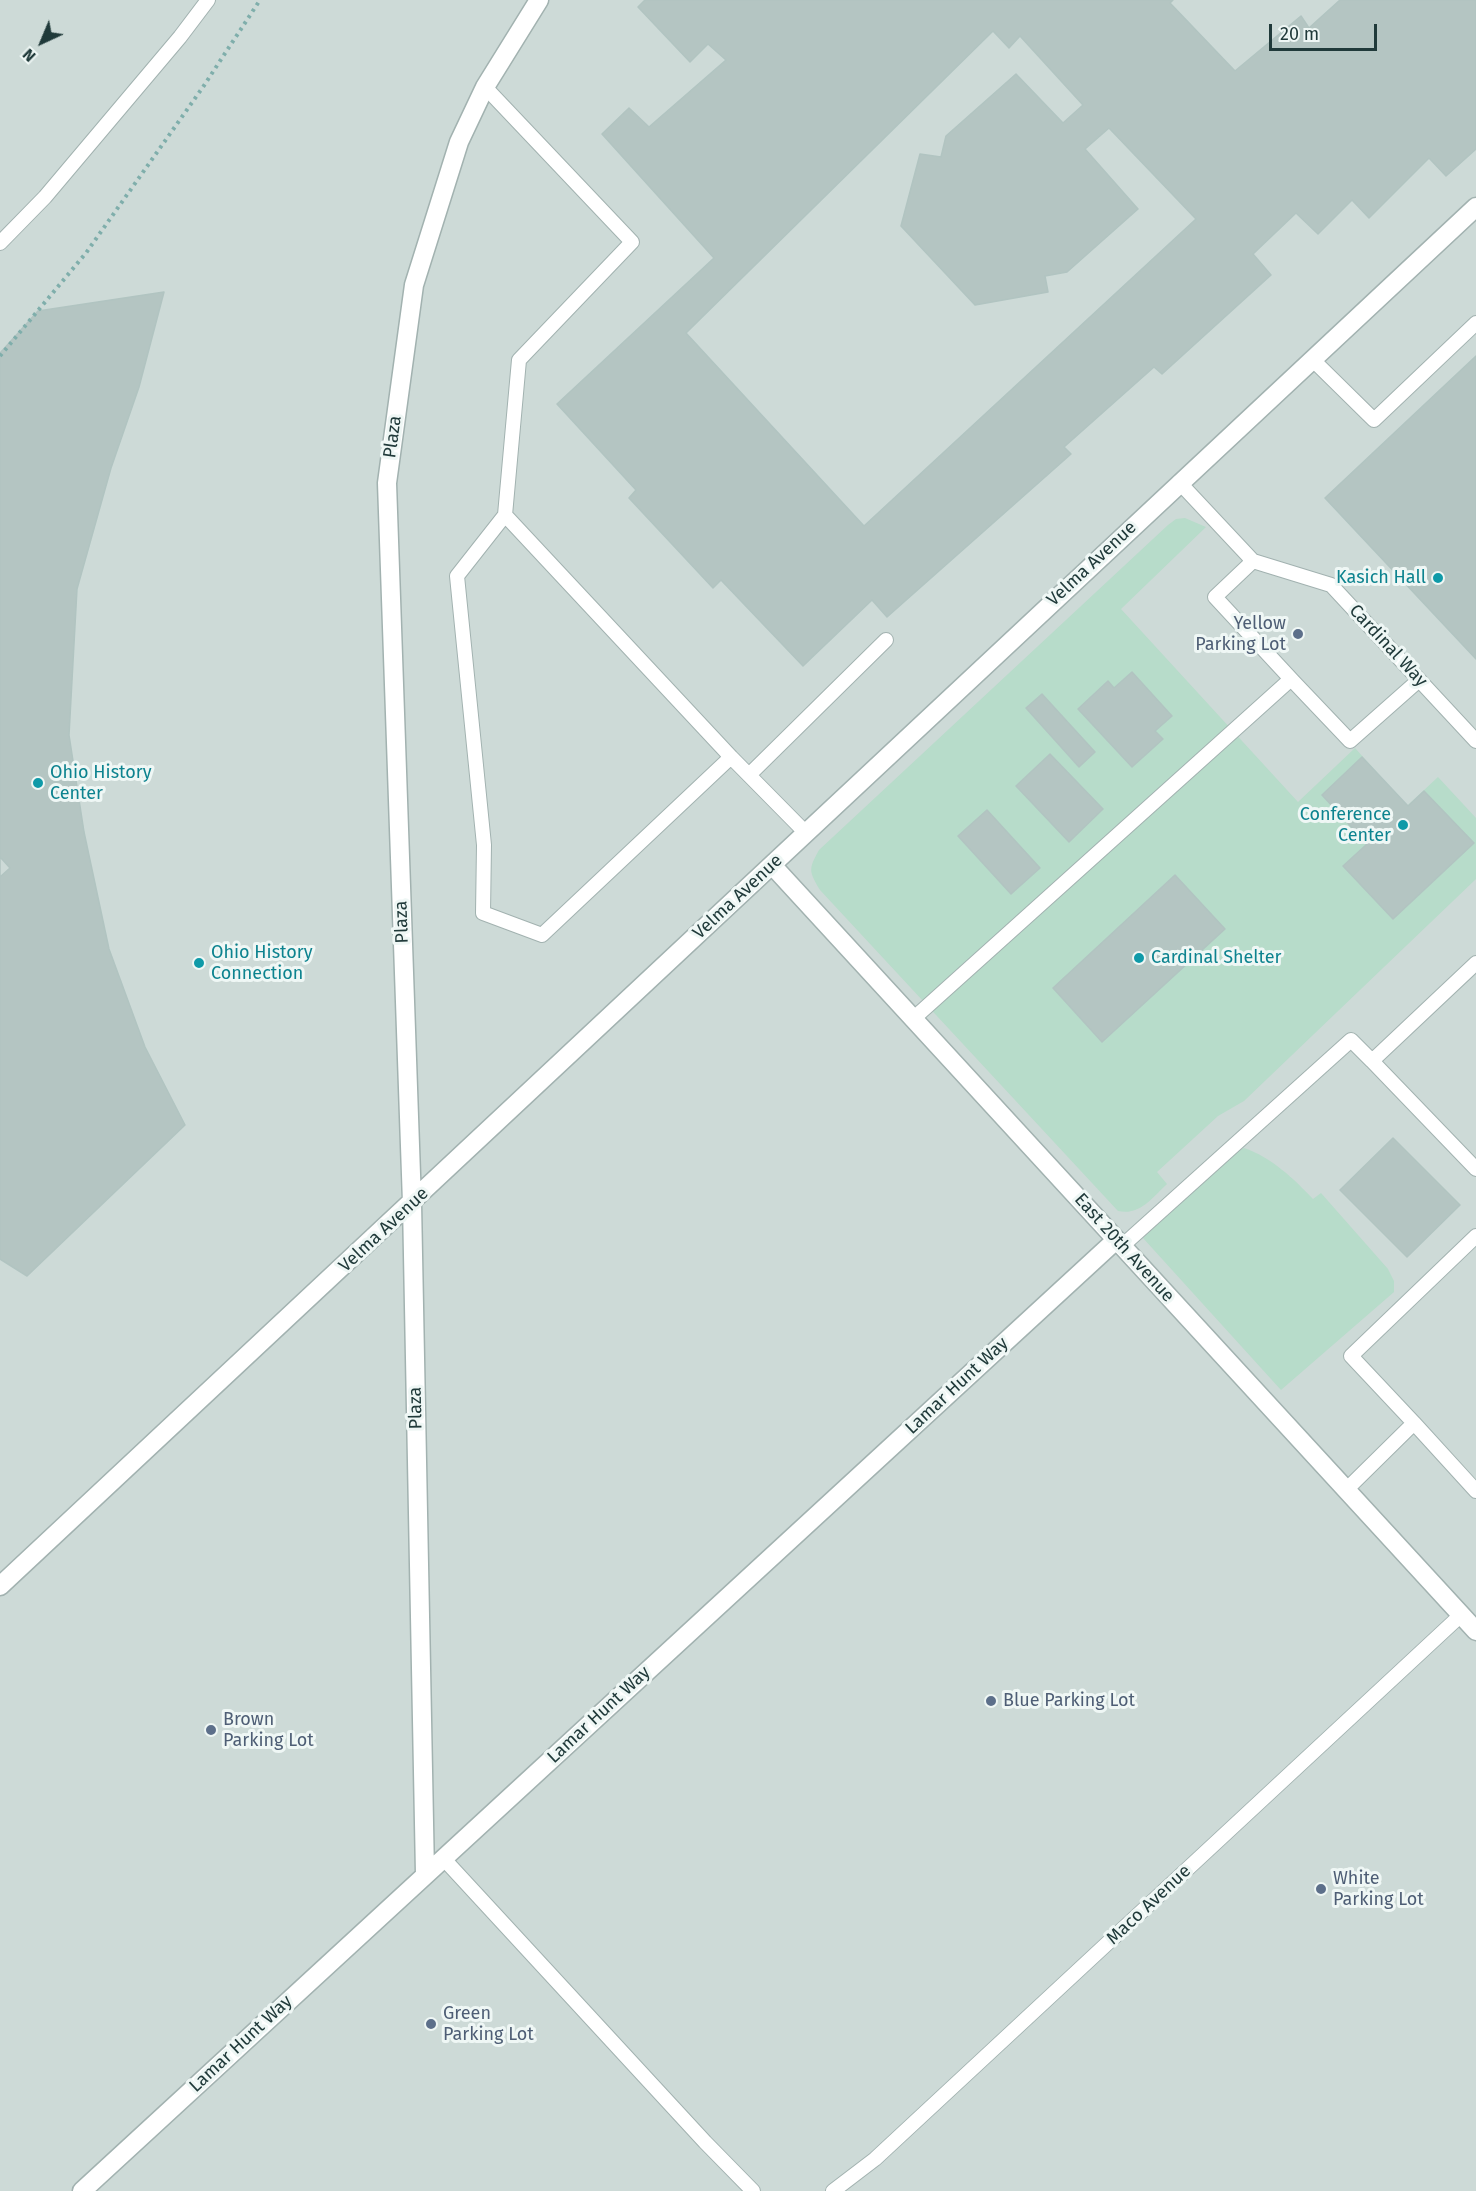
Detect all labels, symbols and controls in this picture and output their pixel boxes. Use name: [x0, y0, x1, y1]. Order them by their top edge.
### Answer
north arrow: [12, 12, 72, 72]
scale bar: [1272, 12, 1380, 50]
text: 20 m: [1280, 23, 1319, 45]
text: N: [19, 45, 40, 66]
street label: Plaza: [379, 414, 407, 460]
street label: Velma Avenue: [1043, 517, 1141, 611]
place label: Kasich Hall: [1336, 567, 1426, 589]
marker: Kasich Hall: [1431, 571, 1445, 585]
street label: Cardinal Way: [1344, 600, 1432, 692]
place label: Yellow Parking Lot: [1195, 613, 1286, 656]
marker: Yellow Parking Lot: [1291, 627, 1305, 641]
place label: Ohio History Center: [50, 762, 152, 804]
marker: Ohio History Center: [31, 776, 45, 790]
place label: Conference Center: [1300, 804, 1391, 846]
marker: Conference Center: [1396, 818, 1410, 832]
street label: Velma Avenue: [689, 850, 787, 944]
street label: Plaza: [390, 900, 414, 944]
place label: Ohio History Connection: [211, 942, 313, 984]
place label: Cardinal Shelter: [1151, 947, 1282, 969]
marker: Cardinal Shelter: [1132, 951, 1146, 965]
marker: Ohio History Connection: [192, 956, 206, 970]
street label: Velma Avenue: [335, 1183, 433, 1277]
street label: East 20th Avenue: [1069, 1189, 1179, 1307]
street label: Lamar Hunt Way: [901, 1333, 1013, 1439]
street label: Plaza: [405, 1386, 427, 1430]
street label: Lamar Hunt Way: [543, 1662, 655, 1768]
place label: Blue Parking Lot: [1003, 1690, 1135, 1712]
marker: Blue Parking Lot: [984, 1694, 998, 1708]
place label: Brown Parking Lot: [223, 1709, 314, 1752]
marker: Brown Parking Lot: [204, 1723, 218, 1737]
street label: Maco Avenue: [1102, 1861, 1196, 1949]
place label: White Parking Lot: [1333, 1868, 1424, 1910]
marker: White Parking Lot: [1314, 1882, 1328, 1896]
street label: Lamar Hunt Way: [185, 1991, 297, 2097]
place label: Green Parking Lot: [443, 2003, 534, 2046]
marker: Green Parking Lot: [424, 2017, 438, 2031]

